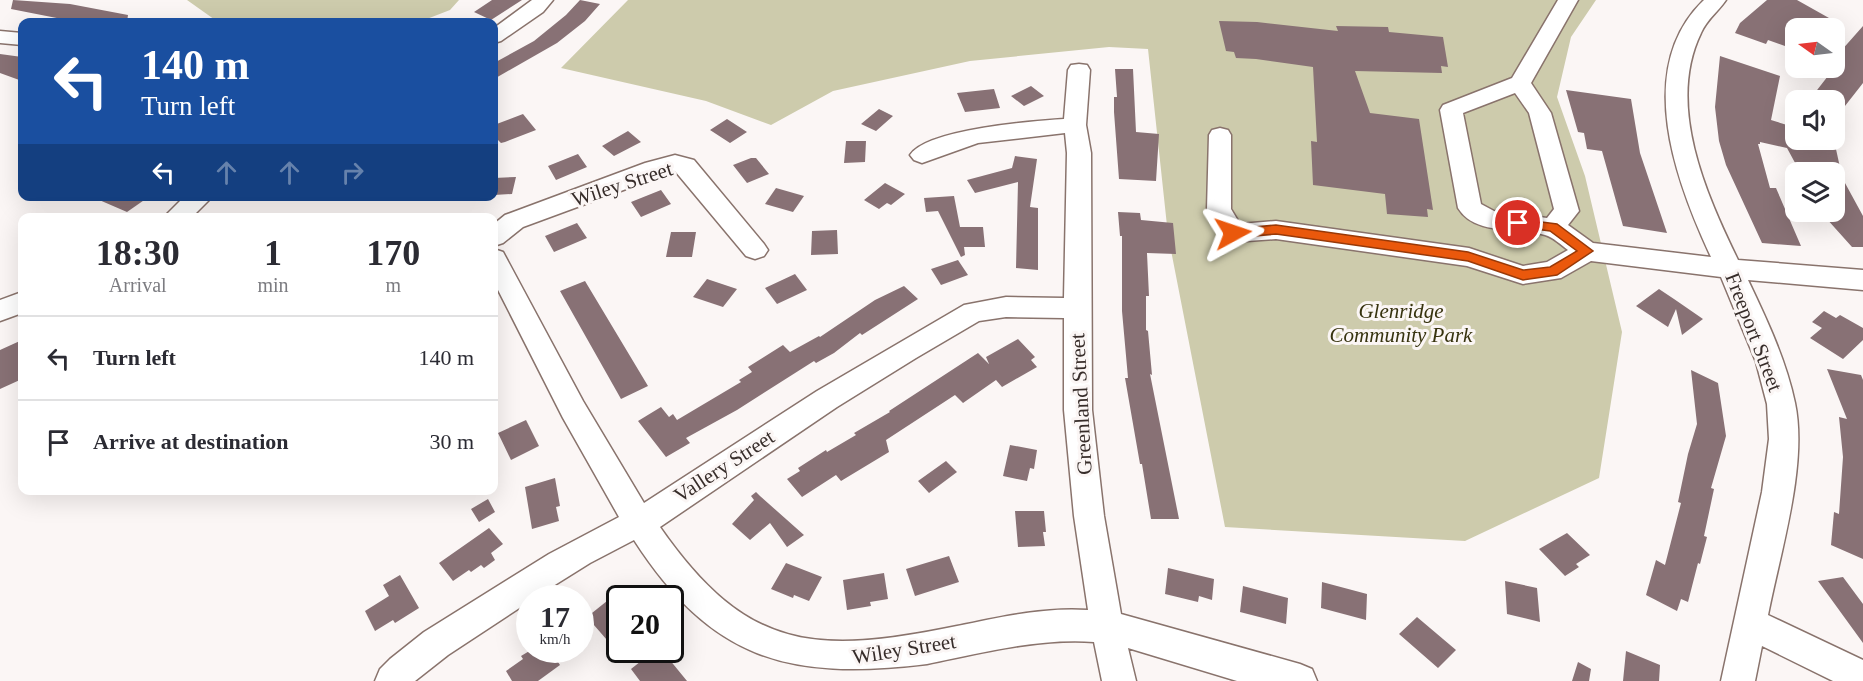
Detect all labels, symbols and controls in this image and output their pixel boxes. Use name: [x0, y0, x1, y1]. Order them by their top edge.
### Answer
north arrow: [1785, 18, 1845, 78]
map controls: [1785, 18, 1845, 222]
icon: left: [42, 42, 120, 120]
text: 140 m: [141, 42, 250, 88]
button: sound: [1785, 90, 1845, 150]
text: Turn left: [141, 91, 235, 121]
icon: left: [147, 156, 180, 189]
icon: ahead: [210, 156, 243, 189]
icon: ahead: [273, 156, 306, 189]
icon: right: [336, 156, 369, 189]
street label: Wiley Street: [569, 156, 676, 212]
button: layers: [1785, 162, 1845, 222]
pin: [1492, 197, 1543, 248]
position arrow: [1201, 201, 1265, 265]
icon: arrive: [1501, 206, 1534, 239]
text: 18:30: [96, 233, 180, 273]
text: 1: [264, 233, 282, 273]
text: 170: [366, 233, 420, 273]
street label: Freeport Street: [1720, 269, 1788, 395]
text: Arrival: [109, 274, 167, 296]
text: min: [257, 274, 289, 296]
text: m: [386, 274, 401, 296]
park label: Glenridge Community Park: [1330, 299, 1473, 347]
street label: Greenland Street: [1065, 332, 1097, 475]
icon: left: [42, 342, 75, 375]
text: Turn left: [93, 345, 176, 370]
text: 140 m: [418, 345, 474, 370]
street label: Vallery Street: [669, 425, 779, 507]
icon: arrive: [42, 426, 75, 459]
text: Arrive at destination: [93, 429, 289, 454]
text: 30 m: [429, 429, 474, 454]
speed limit sign: 20: [606, 585, 684, 663]
text: 17: [540, 600, 570, 633]
street label: Wiley Street: [850, 629, 958, 669]
text: km/h: [540, 631, 570, 647]

